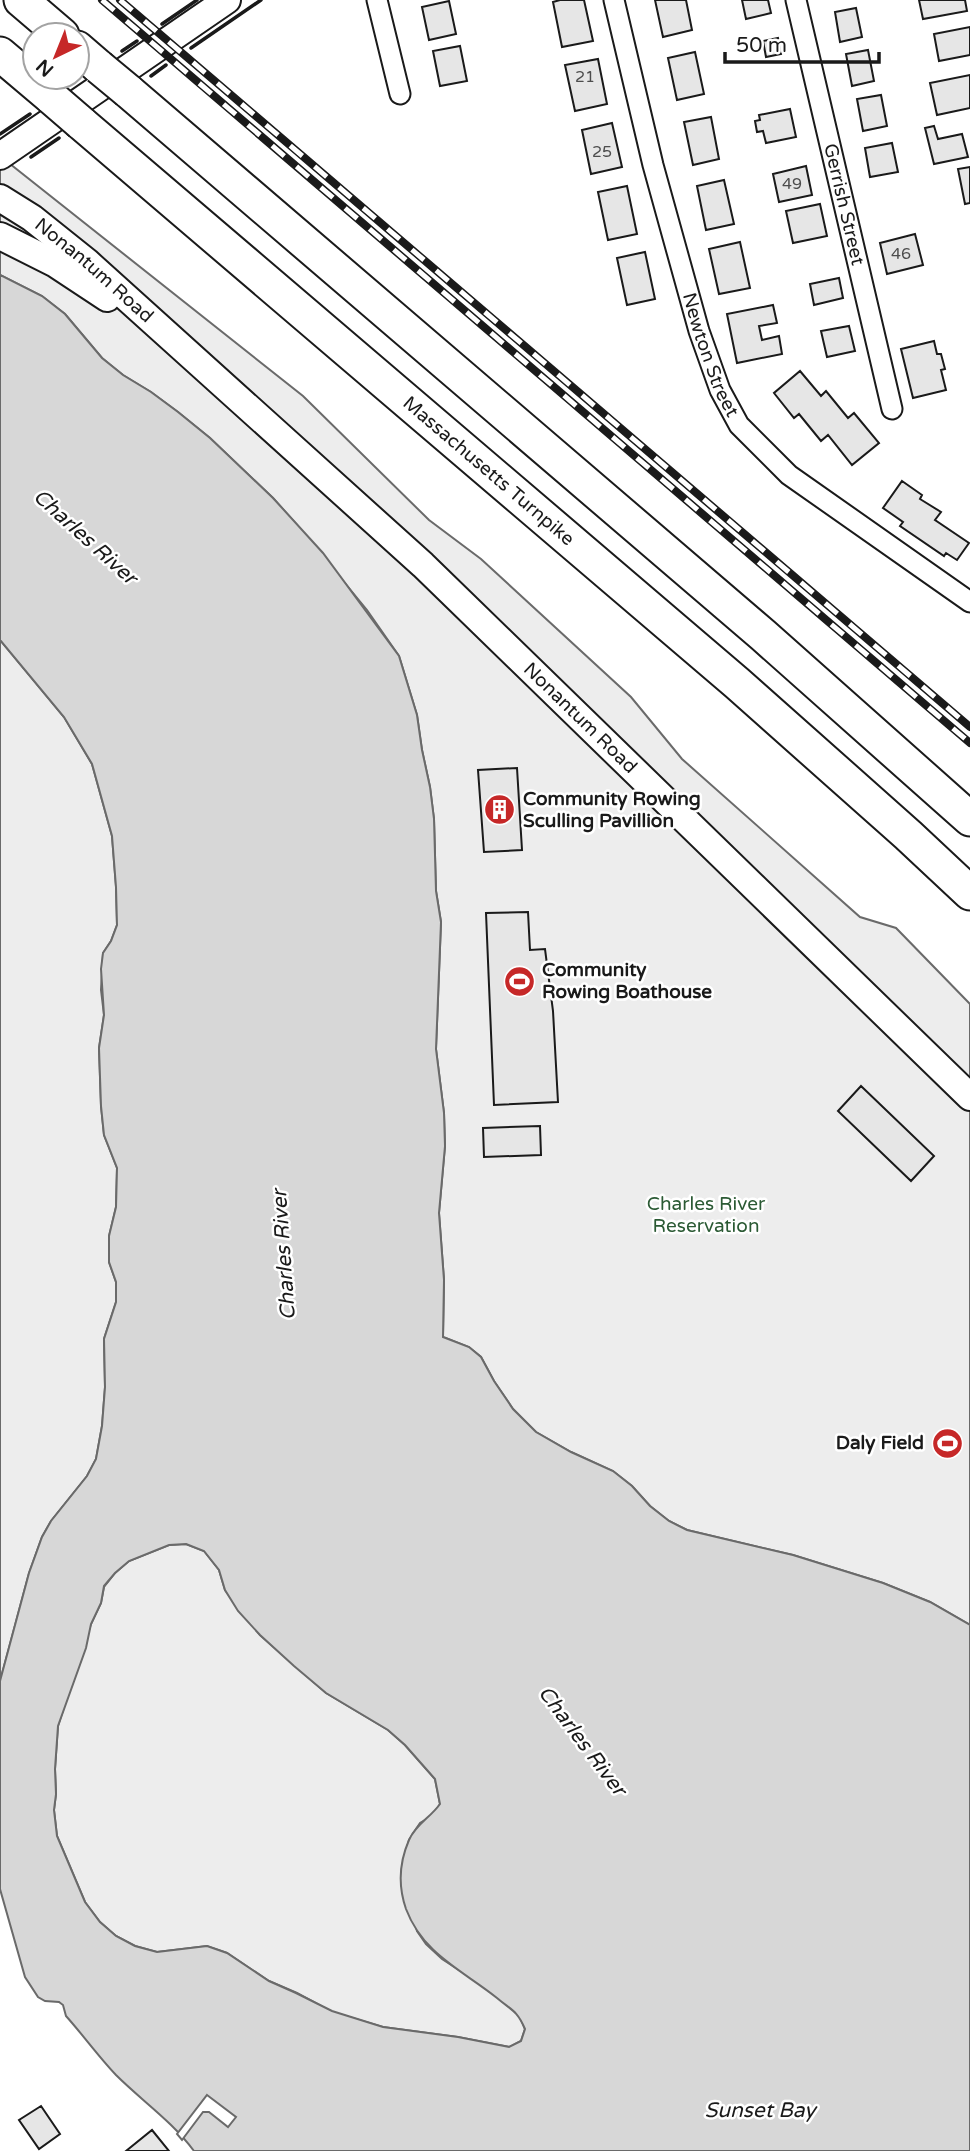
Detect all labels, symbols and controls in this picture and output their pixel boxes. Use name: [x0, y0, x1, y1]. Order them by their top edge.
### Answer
north arrow: [21, 21, 91, 91]
scale bar: [725, 21, 879, 65]
text: 50 m: [736, 33, 787, 58]
text: N: [32, 54, 58, 81]
house number: 21: [575, 67, 595, 87]
street label: Gerrish Street: [819, 141, 869, 268]
house number: 25: [592, 142, 612, 162]
house number: 49: [782, 174, 802, 194]
street label: Nonantum Road: [30, 214, 158, 327]
house number: 46: [891, 244, 911, 264]
street label: Newton Street: [678, 290, 743, 421]
street label: Massachusetts Turnpike: [399, 392, 579, 550]
water label: Charles River: [28, 484, 144, 592]
street label: Nonantum Road: [519, 658, 641, 778]
place label: Community Rowing Sculling Pavillion: [523, 788, 701, 833]
building icon: Community Rowing Sculling Pavillion: [483, 793, 517, 827]
place label: Community Rowing Boathouse: [542, 959, 712, 1004]
sports icon: Community Rowing Boathouse: [502, 964, 536, 998]
water label: Charles River: [267, 1186, 301, 1321]
park label: Charles River Reservation: [647, 1193, 766, 1237]
sports icon: Daly Field: [930, 1426, 964, 1460]
place label: Daly Field: [836, 1432, 924, 1455]
water label: Charles River: [533, 1681, 633, 1803]
water label: Sunset Bay: [704, 2098, 818, 2123]

